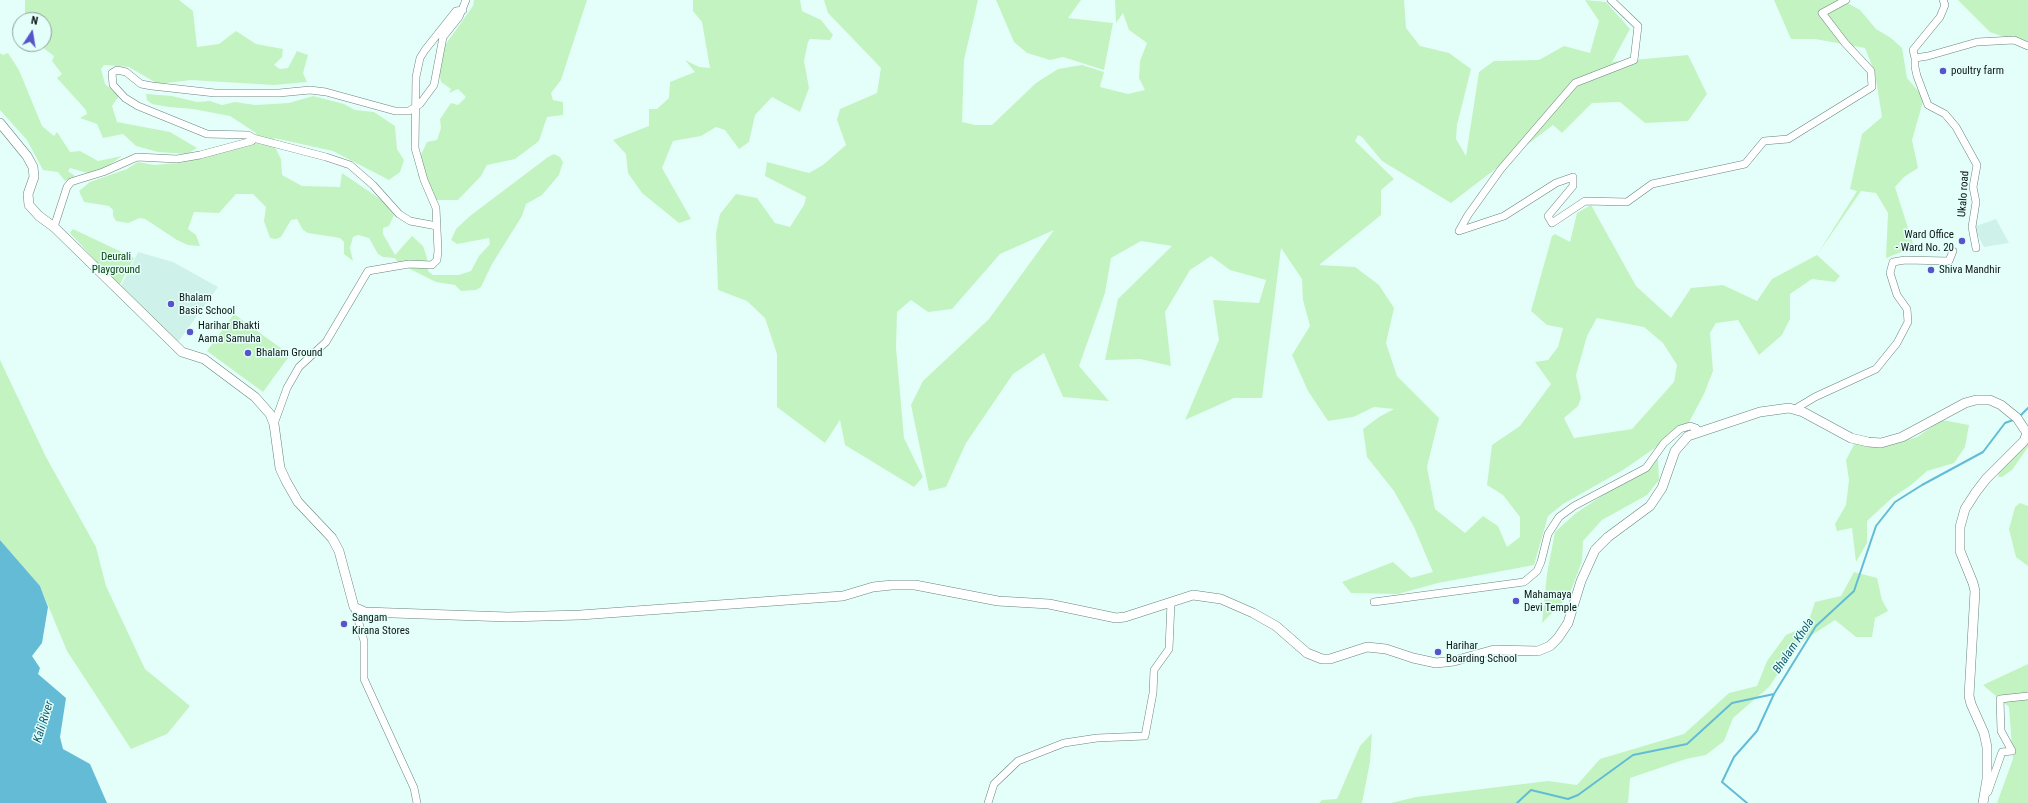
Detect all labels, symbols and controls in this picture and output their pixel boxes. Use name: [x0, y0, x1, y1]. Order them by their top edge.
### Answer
north arrow: [12, 12, 52, 52]
text: N: [30, 14, 39, 28]
place label: poultry farm: [1951, 64, 2004, 78]
marker: poultry farm: [1938, 66, 1948, 76]
street label: Ukalo road: [1956, 170, 1972, 218]
place label: Ward Office - Ward No. 20: [1895, 228, 1954, 254]
marker: Ward Office - Ward No. 20: [1957, 236, 1967, 246]
park label: Deurali Playground: [92, 250, 140, 276]
place label: Shiva Mandhir: [1939, 263, 2001, 277]
marker: Shiva Mandhir: [1926, 265, 1936, 275]
place label: Bhalam Basic School: [179, 291, 235, 317]
marker: Bhalam Basic School: [166, 299, 176, 309]
place label: Harihar Bhakti Aama Samuha: [198, 319, 261, 345]
marker: Harihar Bhakti Aama Samuha: [185, 327, 195, 337]
place label: Bhalam Ground: [256, 346, 323, 360]
marker: Bhalam Ground: [243, 348, 253, 358]
place label: Mahamaya Devi Temple: [1524, 588, 1577, 614]
marker: Mahamaya Devi Temple: [1511, 596, 1521, 606]
place label: Sangam Kirana Stores: [352, 611, 410, 637]
water label: Bhalam Khola: [1770, 616, 1818, 676]
marker: Sangam Kirana Stores: [339, 619, 349, 629]
place label: Harihar Boarding School: [1446, 639, 1517, 665]
marker: Harihar Boarding School: [1433, 647, 1443, 657]
water label: Kali River: [31, 699, 57, 745]

